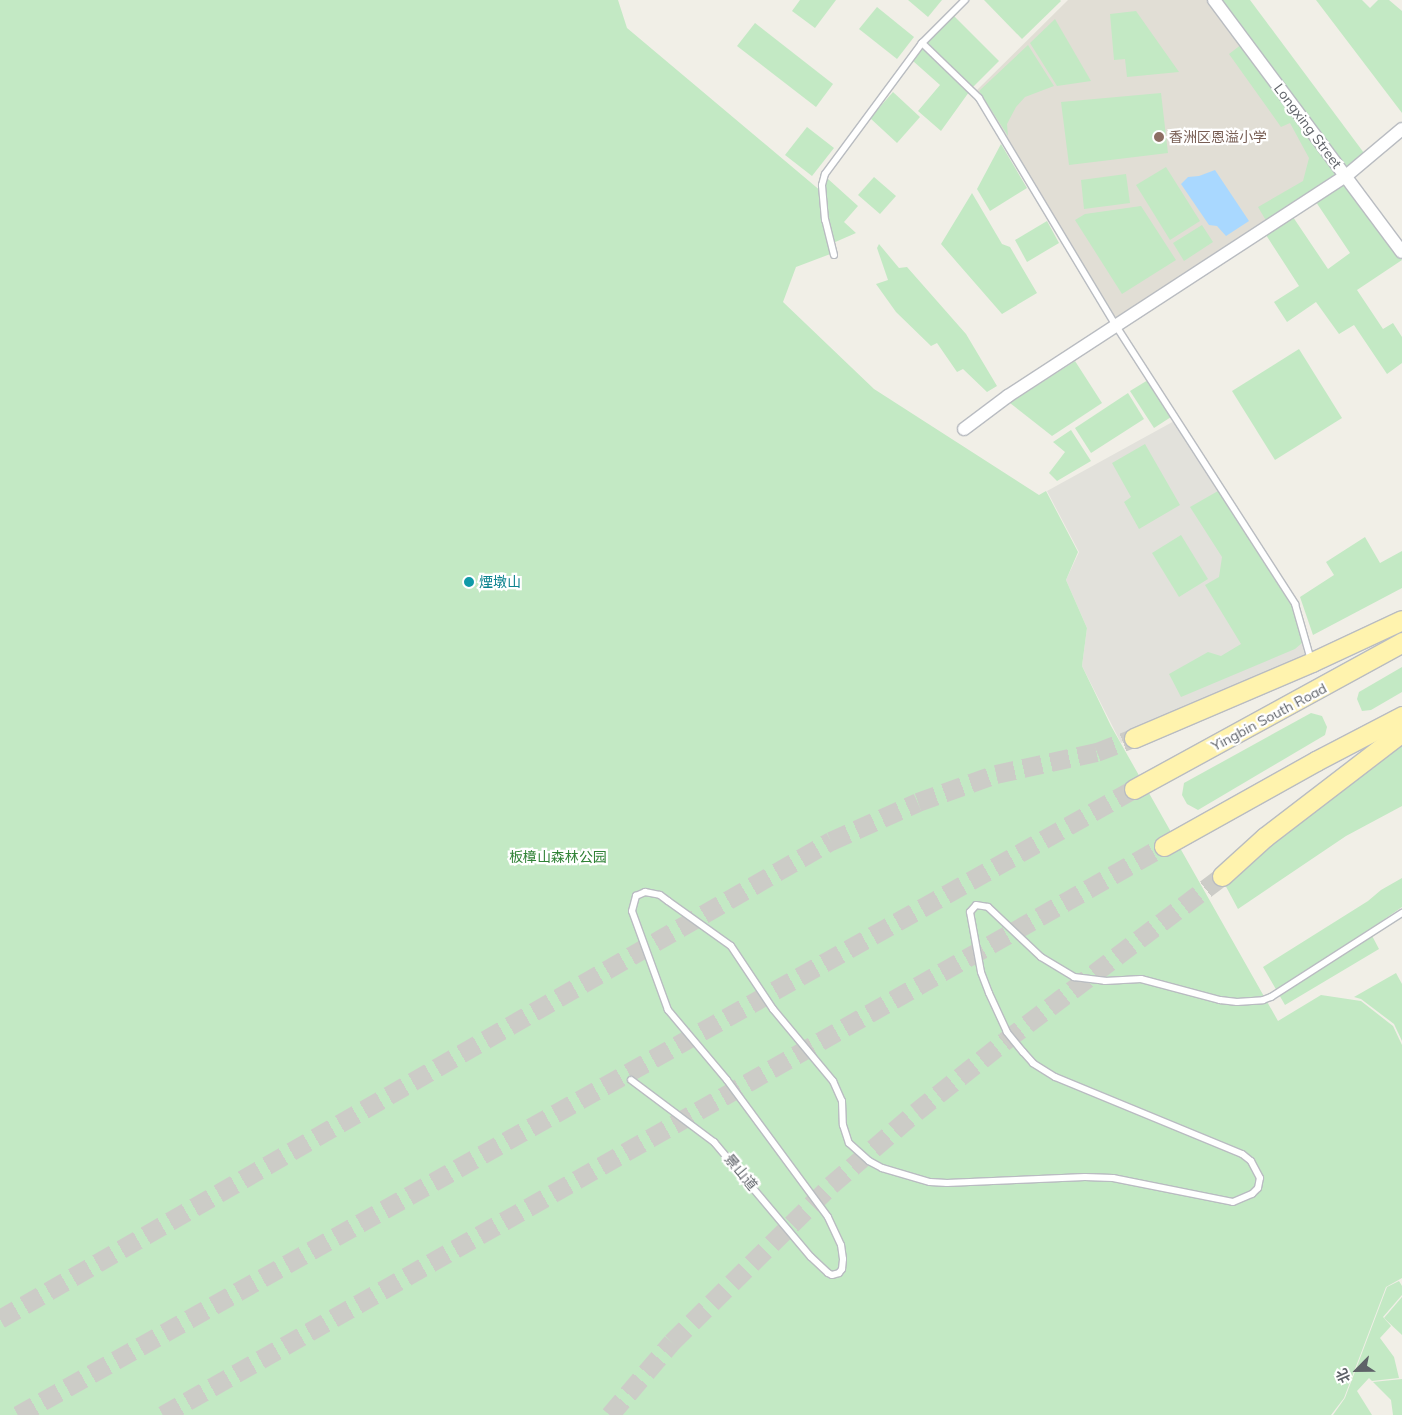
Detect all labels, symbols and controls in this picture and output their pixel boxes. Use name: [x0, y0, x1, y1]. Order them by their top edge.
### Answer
street label: Longxing Street: [1271, 80, 1345, 172]
place label: 香洲区恩溢小学: [1169, 129, 1267, 145]
marker: 香洲区恩溢小学: [1153, 131, 1165, 143]
place label: 煙墩山: [479, 574, 521, 590]
marker: 煙墩山: [463, 576, 475, 588]
street label: Yingbin South Road: [1209, 680, 1329, 754]
park label: 板樟山森林公园: [509, 849, 607, 865]
street label: 景山道: [721, 1151, 761, 1193]
north arrow: [1332, 1345, 1382, 1395]
text: 北: [1332, 1366, 1354, 1386]

